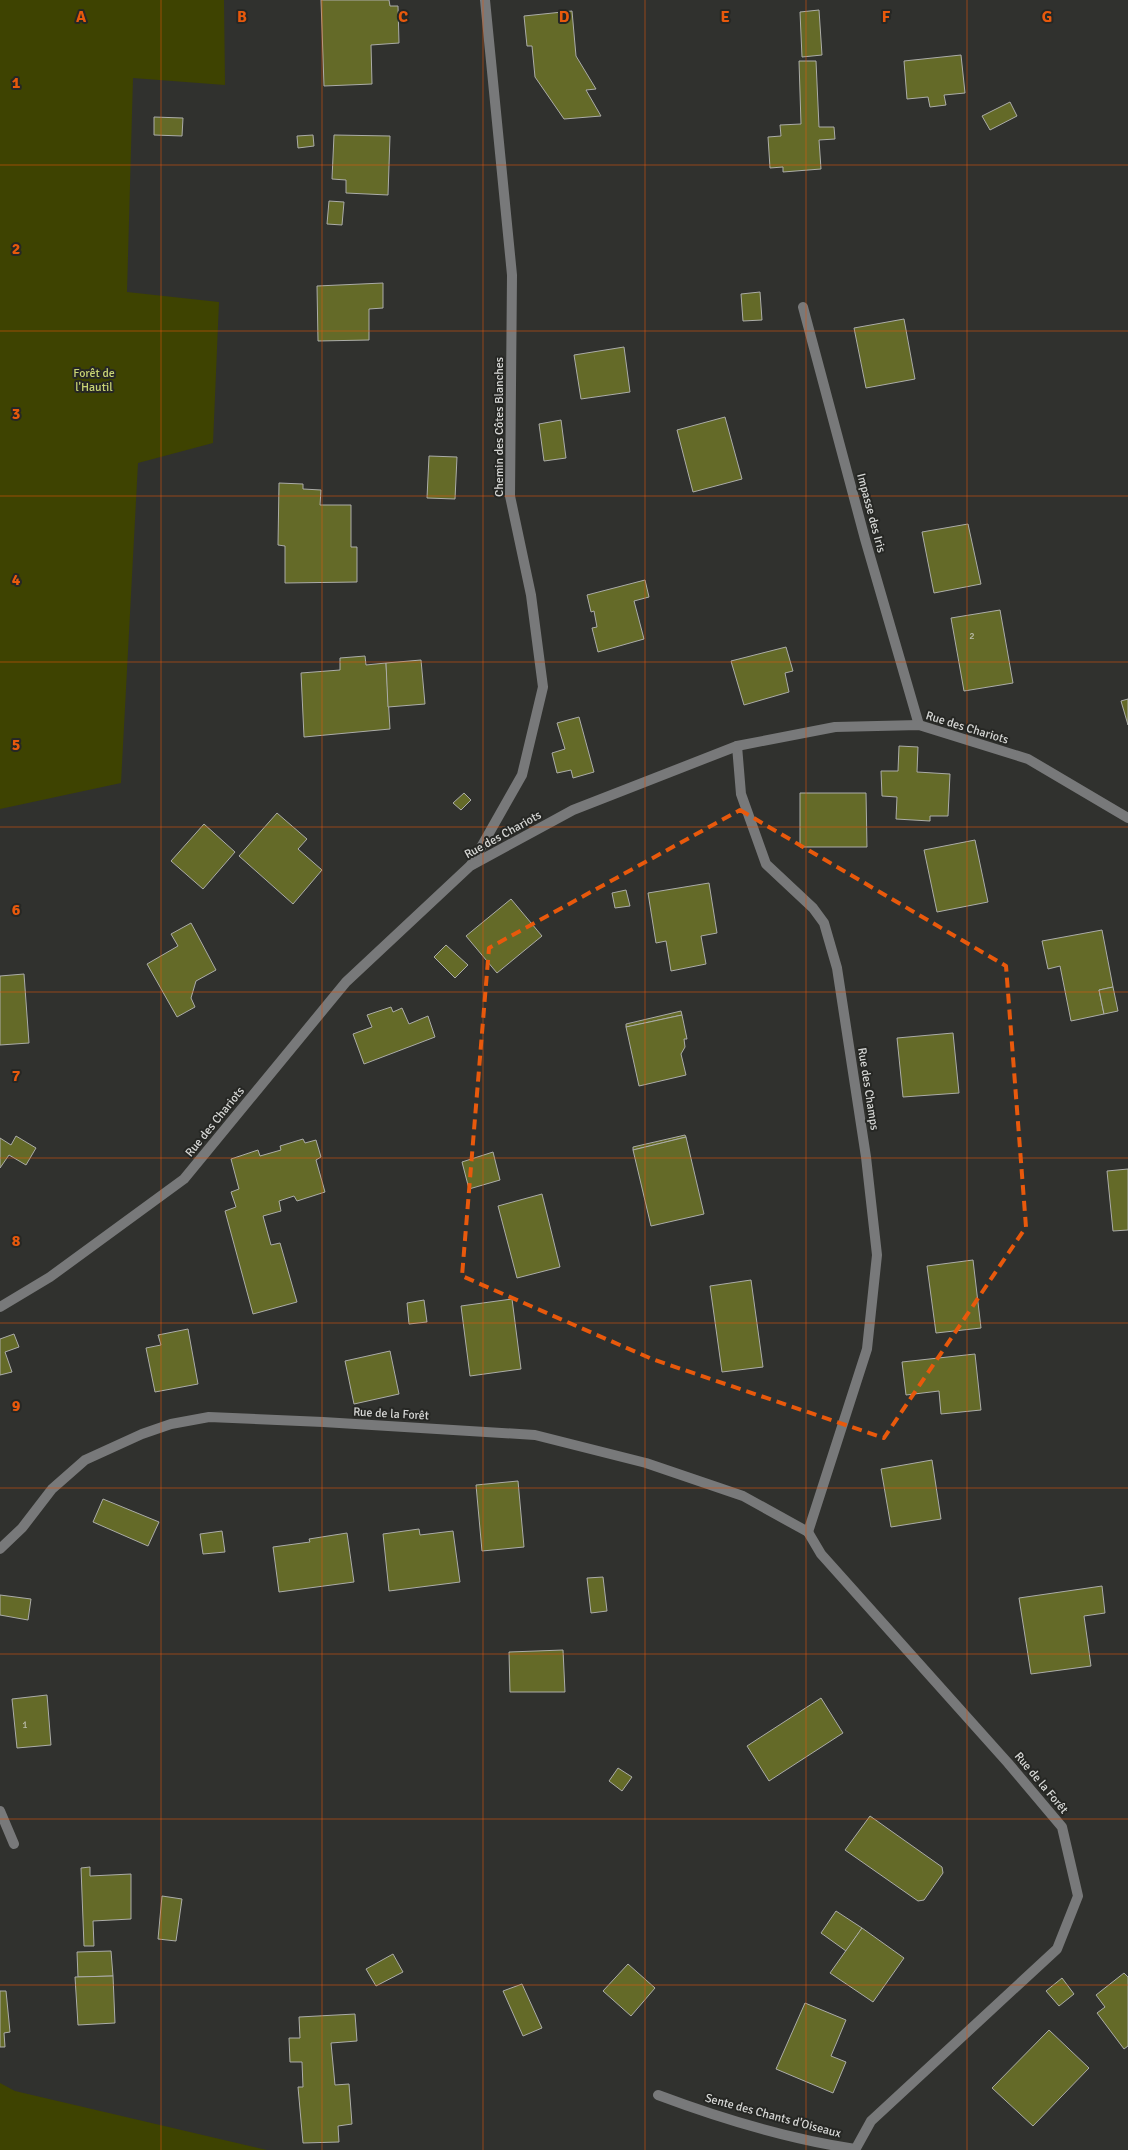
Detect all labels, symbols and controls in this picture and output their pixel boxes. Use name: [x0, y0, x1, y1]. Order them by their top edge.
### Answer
text: A: [76, 7, 87, 27]
text: B: [237, 7, 247, 27]
text: C: [398, 7, 408, 27]
text: D: [559, 7, 570, 27]
text: E: [720, 7, 730, 27]
text: F: [882, 7, 891, 27]
text: G: [1042, 7, 1052, 27]
text: 1: [12, 73, 21, 93]
text: 2: [12, 239, 20, 259]
street label: Chemin des Côtes Blanches: [492, 357, 507, 497]
park label: Forêt de l'Hautil: [73, 366, 115, 395]
text: 3: [12, 404, 20, 424]
street label: Impasse des Iris: [853, 472, 889, 554]
text: 4: [12, 570, 21, 590]
house number: 2: [969, 630, 975, 642]
street label: Rue des Chariots: [924, 708, 1010, 748]
text: 5: [12, 735, 20, 755]
street label: Rue des Chariots: [462, 808, 544, 862]
text: 6: [12, 900, 21, 920]
street label: Rue des Champs: [854, 1047, 882, 1131]
text: 7: [12, 1066, 21, 1086]
street label: Rue des Chariots: [182, 1084, 248, 1160]
text: 8: [12, 1231, 21, 1251]
text: 9: [12, 1396, 21, 1416]
street label: Rue de la Forêt: [353, 1405, 429, 1423]
house number: 1: [22, 1719, 28, 1731]
street label: Rue de la Forêt: [1011, 1749, 1071, 1817]
street label: Sente des Chants d'Oiseaux: [703, 2091, 843, 2142]

